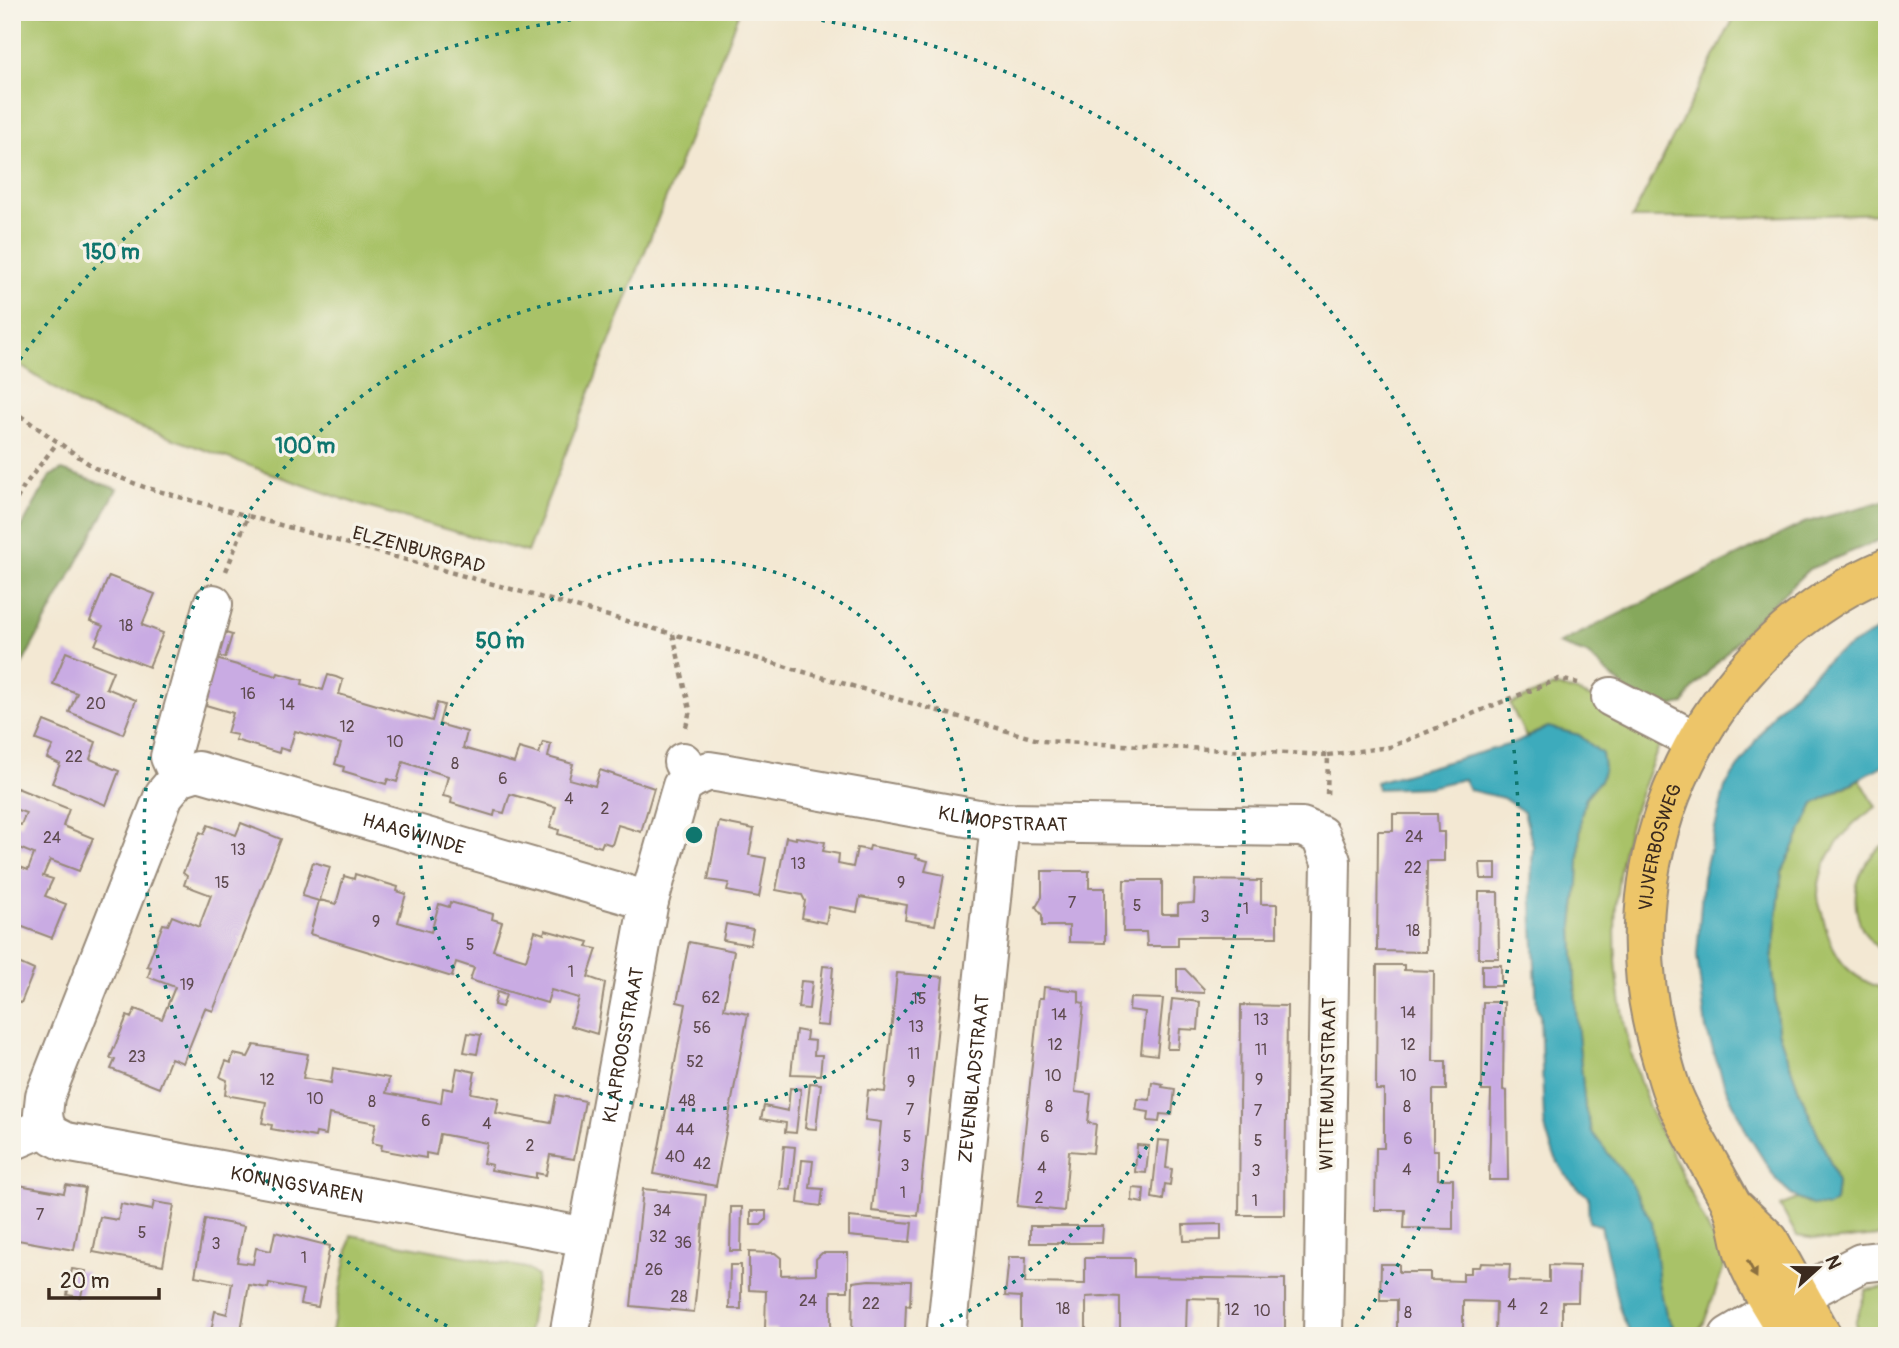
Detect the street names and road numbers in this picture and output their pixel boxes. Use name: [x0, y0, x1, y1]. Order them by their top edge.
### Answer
street label: ELZENBURGPAD: [350, 521, 488, 579]
street label: VIJVERBOSWEG: [1634, 780, 1687, 912]
street label: KLIMOPSTRAAT: [936, 801, 1068, 837]
street label: HAAGWINDE: [360, 808, 468, 860]
street label: KLAPROOSSTRAAT: [597, 965, 650, 1125]
street label: ZEVENBLADSTRAAT: [953, 993, 995, 1164]
street label: WITTE MUNTSTRAAT: [1314, 998, 1342, 1171]
street label: KONINGSVAREN: [228, 1161, 365, 1209]

